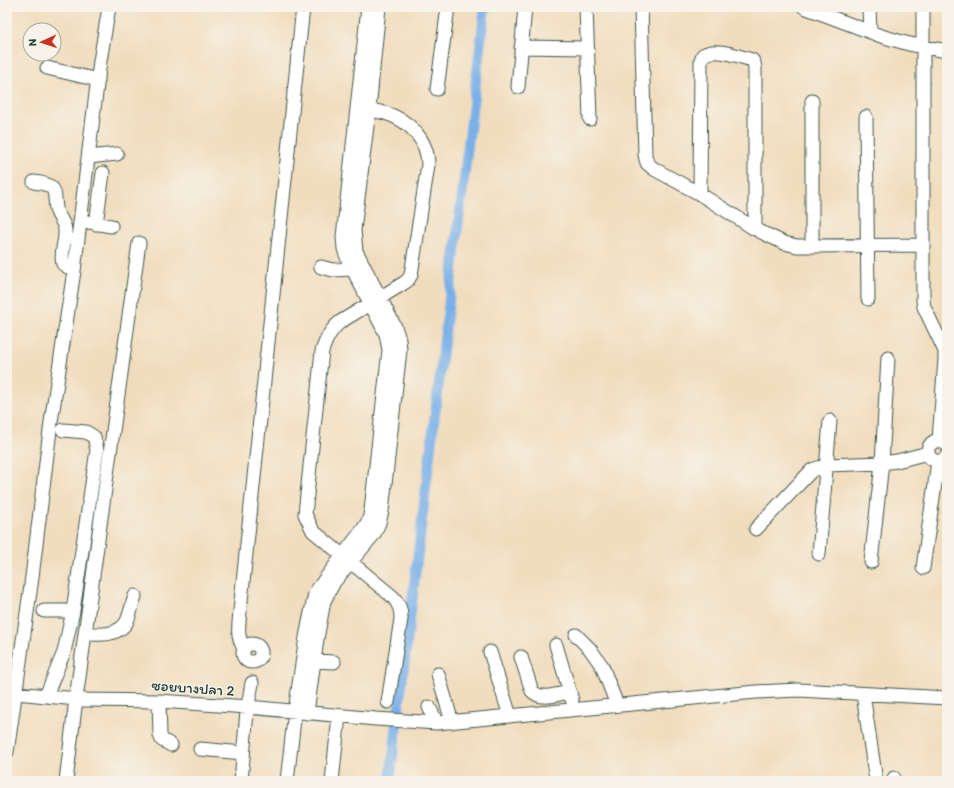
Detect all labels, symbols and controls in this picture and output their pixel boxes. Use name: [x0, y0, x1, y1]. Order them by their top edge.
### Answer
north arrow: [22, 22, 62, 62]
text: N: [26, 38, 39, 47]
street label: ซอยบางปลา 2: [151, 676, 235, 700]

